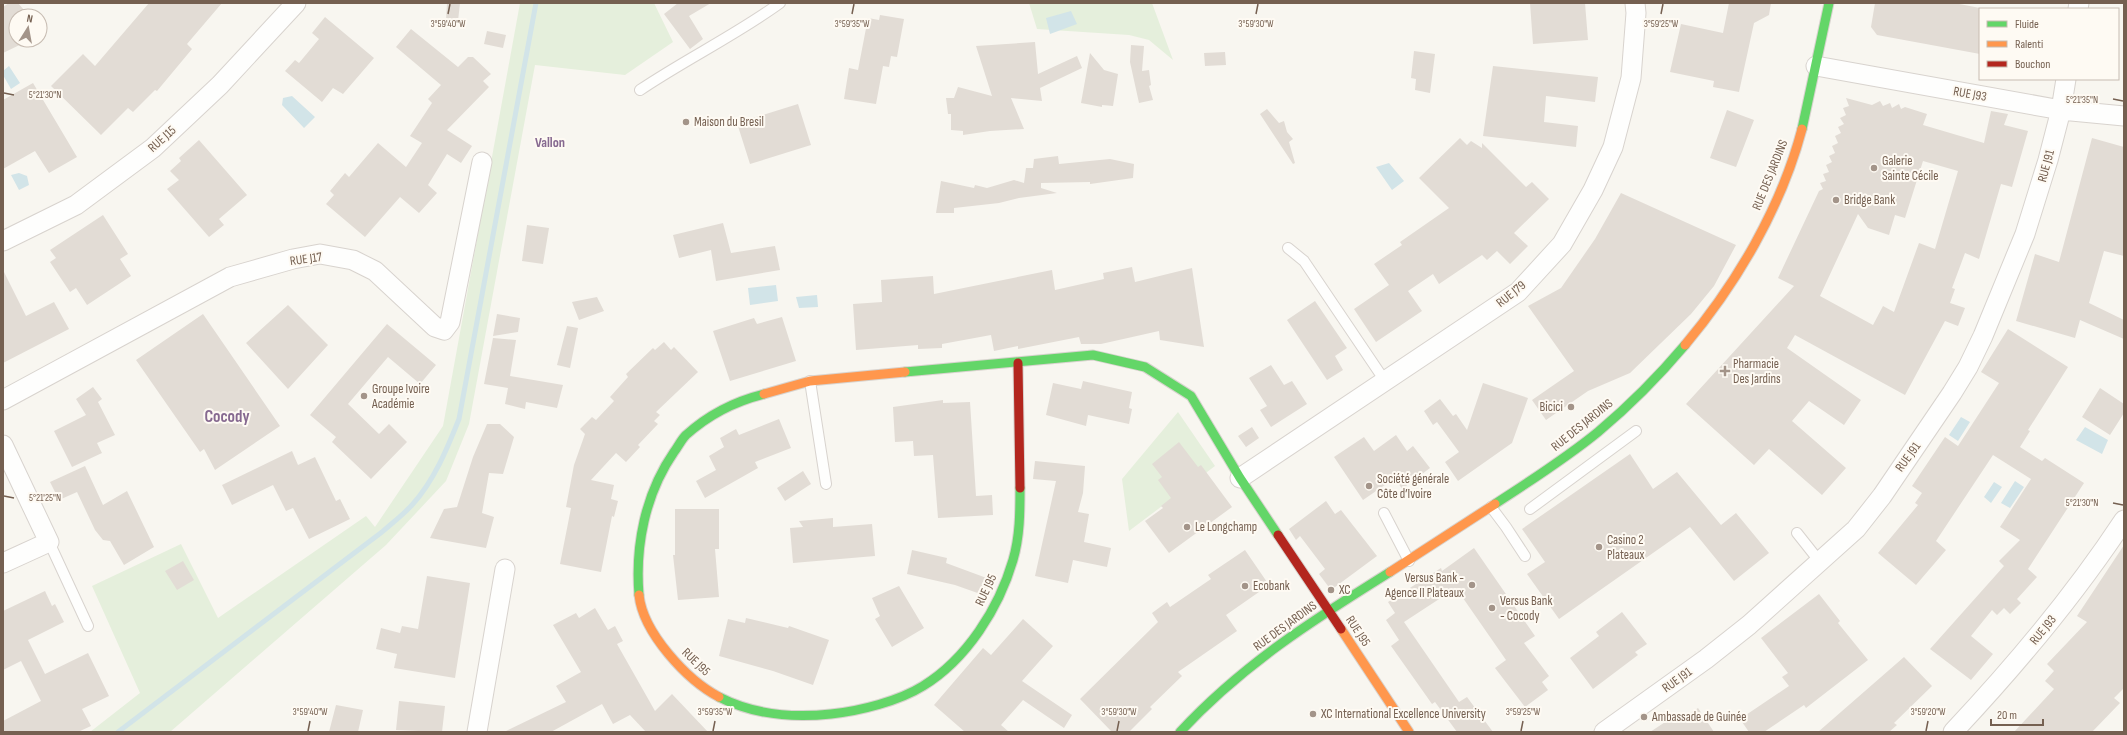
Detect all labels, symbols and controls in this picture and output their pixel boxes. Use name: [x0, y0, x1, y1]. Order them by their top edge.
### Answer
north arrow: [8, 8, 48, 48]
legend: [1979, 8, 2119, 80]
text: N: [26, 12, 34, 26]
text: Fluide: [2015, 17, 2039, 32]
text: 3°59'40"W: [430, 18, 466, 30]
text: 3°59'35"W: [835, 18, 870, 30]
text: 3°59'30"W: [1238, 18, 1274, 30]
text: 3°59'25"W: [1644, 18, 1679, 30]
text: Ralenti: [2015, 37, 2043, 52]
text: Bouchon: [2015, 57, 2050, 72]
street label: RUE J93: [1952, 83, 1988, 105]
text: 5°21'30"N: [29, 89, 61, 101]
text: 5°21'35"N: [2066, 94, 2098, 106]
place label: Maison du Bresil: [694, 114, 764, 130]
marker: Maison du Bresil: [681, 117, 691, 127]
street label: RUE J15: [145, 122, 179, 156]
district label: Vallon: [535, 134, 565, 151]
street label: RUE DES JARDINS: [1749, 137, 1792, 213]
street label: RUE J91: [2034, 148, 2058, 184]
place label: Galerie Sainte Cécile: [1882, 153, 1938, 184]
marker: Galerie Sainte Cécile: [1869, 163, 1879, 173]
place label: Bridge Bank: [1844, 192, 1895, 208]
marker: Bridge Bank: [1831, 195, 1841, 205]
street label: RUE J17: [289, 249, 324, 269]
street label: RUE J79: [1493, 277, 1529, 311]
place label: Pharmacie Des Jardins: [1733, 356, 1781, 387]
marker: Pharmacie Des Jardins: [1720, 366, 1730, 376]
place label: Groupe Ivoire Académie: [371, 381, 430, 412]
marker: Groupe Ivoire Académie: [359, 391, 369, 401]
street label: RUE DES JARDINS: [1548, 395, 1616, 455]
place label: Bicici: [1540, 399, 1563, 415]
marker: Bicici: [1566, 402, 1576, 412]
district label: Cocody: [204, 407, 250, 427]
street label: RUE J91: [1892, 439, 1924, 475]
place label: Société générale Côte d’Ivoire: [1377, 471, 1449, 502]
marker: Société générale Côte d’Ivoire: [1364, 481, 1374, 491]
text: 5°21'25"N: [29, 492, 61, 504]
text: 5°21'30"N: [2066, 497, 2098, 509]
place label: Le Longchamp: [1195, 519, 1257, 535]
marker: Le Longchamp: [1182, 522, 1192, 532]
place label: Casino 2 Plateaux: [1607, 532, 1644, 563]
marker: Casino 2 Plateaux: [1594, 542, 1604, 552]
place label: Versus Bank - Agence II Plateaux: [1384, 570, 1464, 601]
street label: RUE J95: [972, 571, 1000, 609]
place label: Ecobank: [1253, 578, 1290, 594]
marker: Versus Bank - Agence II Plateaux: [1467, 580, 1477, 590]
marker: Ecobank: [1240, 581, 1250, 591]
place label: XC: [1338, 582, 1351, 598]
marker: XC: [1326, 585, 1336, 595]
place label: Versus Bank - Cocody: [1500, 593, 1552, 624]
street label: RUE DES JARDINS: [1250, 597, 1320, 654]
marker: Versus Bank - Cocody: [1487, 603, 1497, 613]
street label: RUE J93: [2026, 612, 2060, 648]
street label: RUE J95: [1342, 613, 1374, 649]
street label: RUE J95: [678, 645, 714, 679]
street label: RUE J91: [1659, 664, 1695, 696]
scale bar: [1991, 701, 2043, 727]
text: 3°59'40"W: [292, 706, 328, 718]
text: 3°59'35"W: [698, 706, 733, 718]
text: 3°59'30"W: [1101, 706, 1137, 718]
place label: XC International Excellence University: [1320, 706, 1486, 722]
text: 3°59'25"W: [1506, 706, 1541, 718]
text: 3°59'20"W: [1910, 706, 1946, 718]
text: 20 m: [1997, 708, 2017, 723]
marker: XC International Excellence University: [1308, 709, 1318, 719]
place label: Ambassade de Guinée: [1651, 709, 1747, 725]
marker: Ambassade de Guinée: [1639, 712, 1649, 722]

